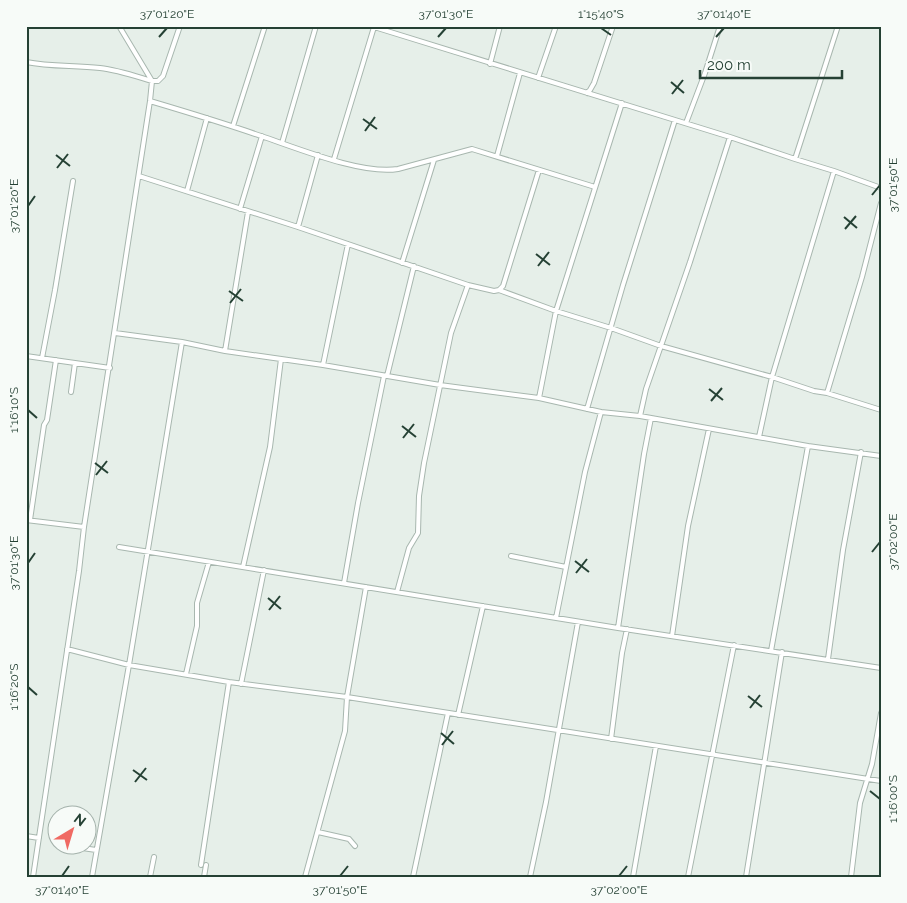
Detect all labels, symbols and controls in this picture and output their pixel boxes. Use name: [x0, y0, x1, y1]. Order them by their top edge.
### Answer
text: 37°01'20"E: [140, 7, 194, 21]
text: 37°01'30"E: [419, 7, 473, 21]
text: 1°15'40"S: [578, 7, 624, 21]
text: 37°01'40"E: [697, 7, 751, 21]
scale bar: [700, 48, 842, 80]
text: 200 m: [707, 56, 751, 74]
text: 37°01'50"E: [886, 158, 900, 212]
text: 37°01'20"E: [7, 179, 21, 233]
text: 1°16'10"S: [7, 387, 21, 433]
text: 37°02'00"E: [886, 513, 900, 571]
text: 37°01'30"E: [7, 536, 21, 590]
text: 1°16'20"S: [7, 663, 21, 711]
text: 1°16'00"S: [886, 775, 900, 823]
north arrow: [48, 806, 98, 856]
text: N: [71, 810, 89, 829]
text: 37°01'40"E: [35, 883, 89, 897]
text: 37°01'50"E: [313, 883, 367, 897]
text: 37°02'00"E: [590, 883, 648, 897]

